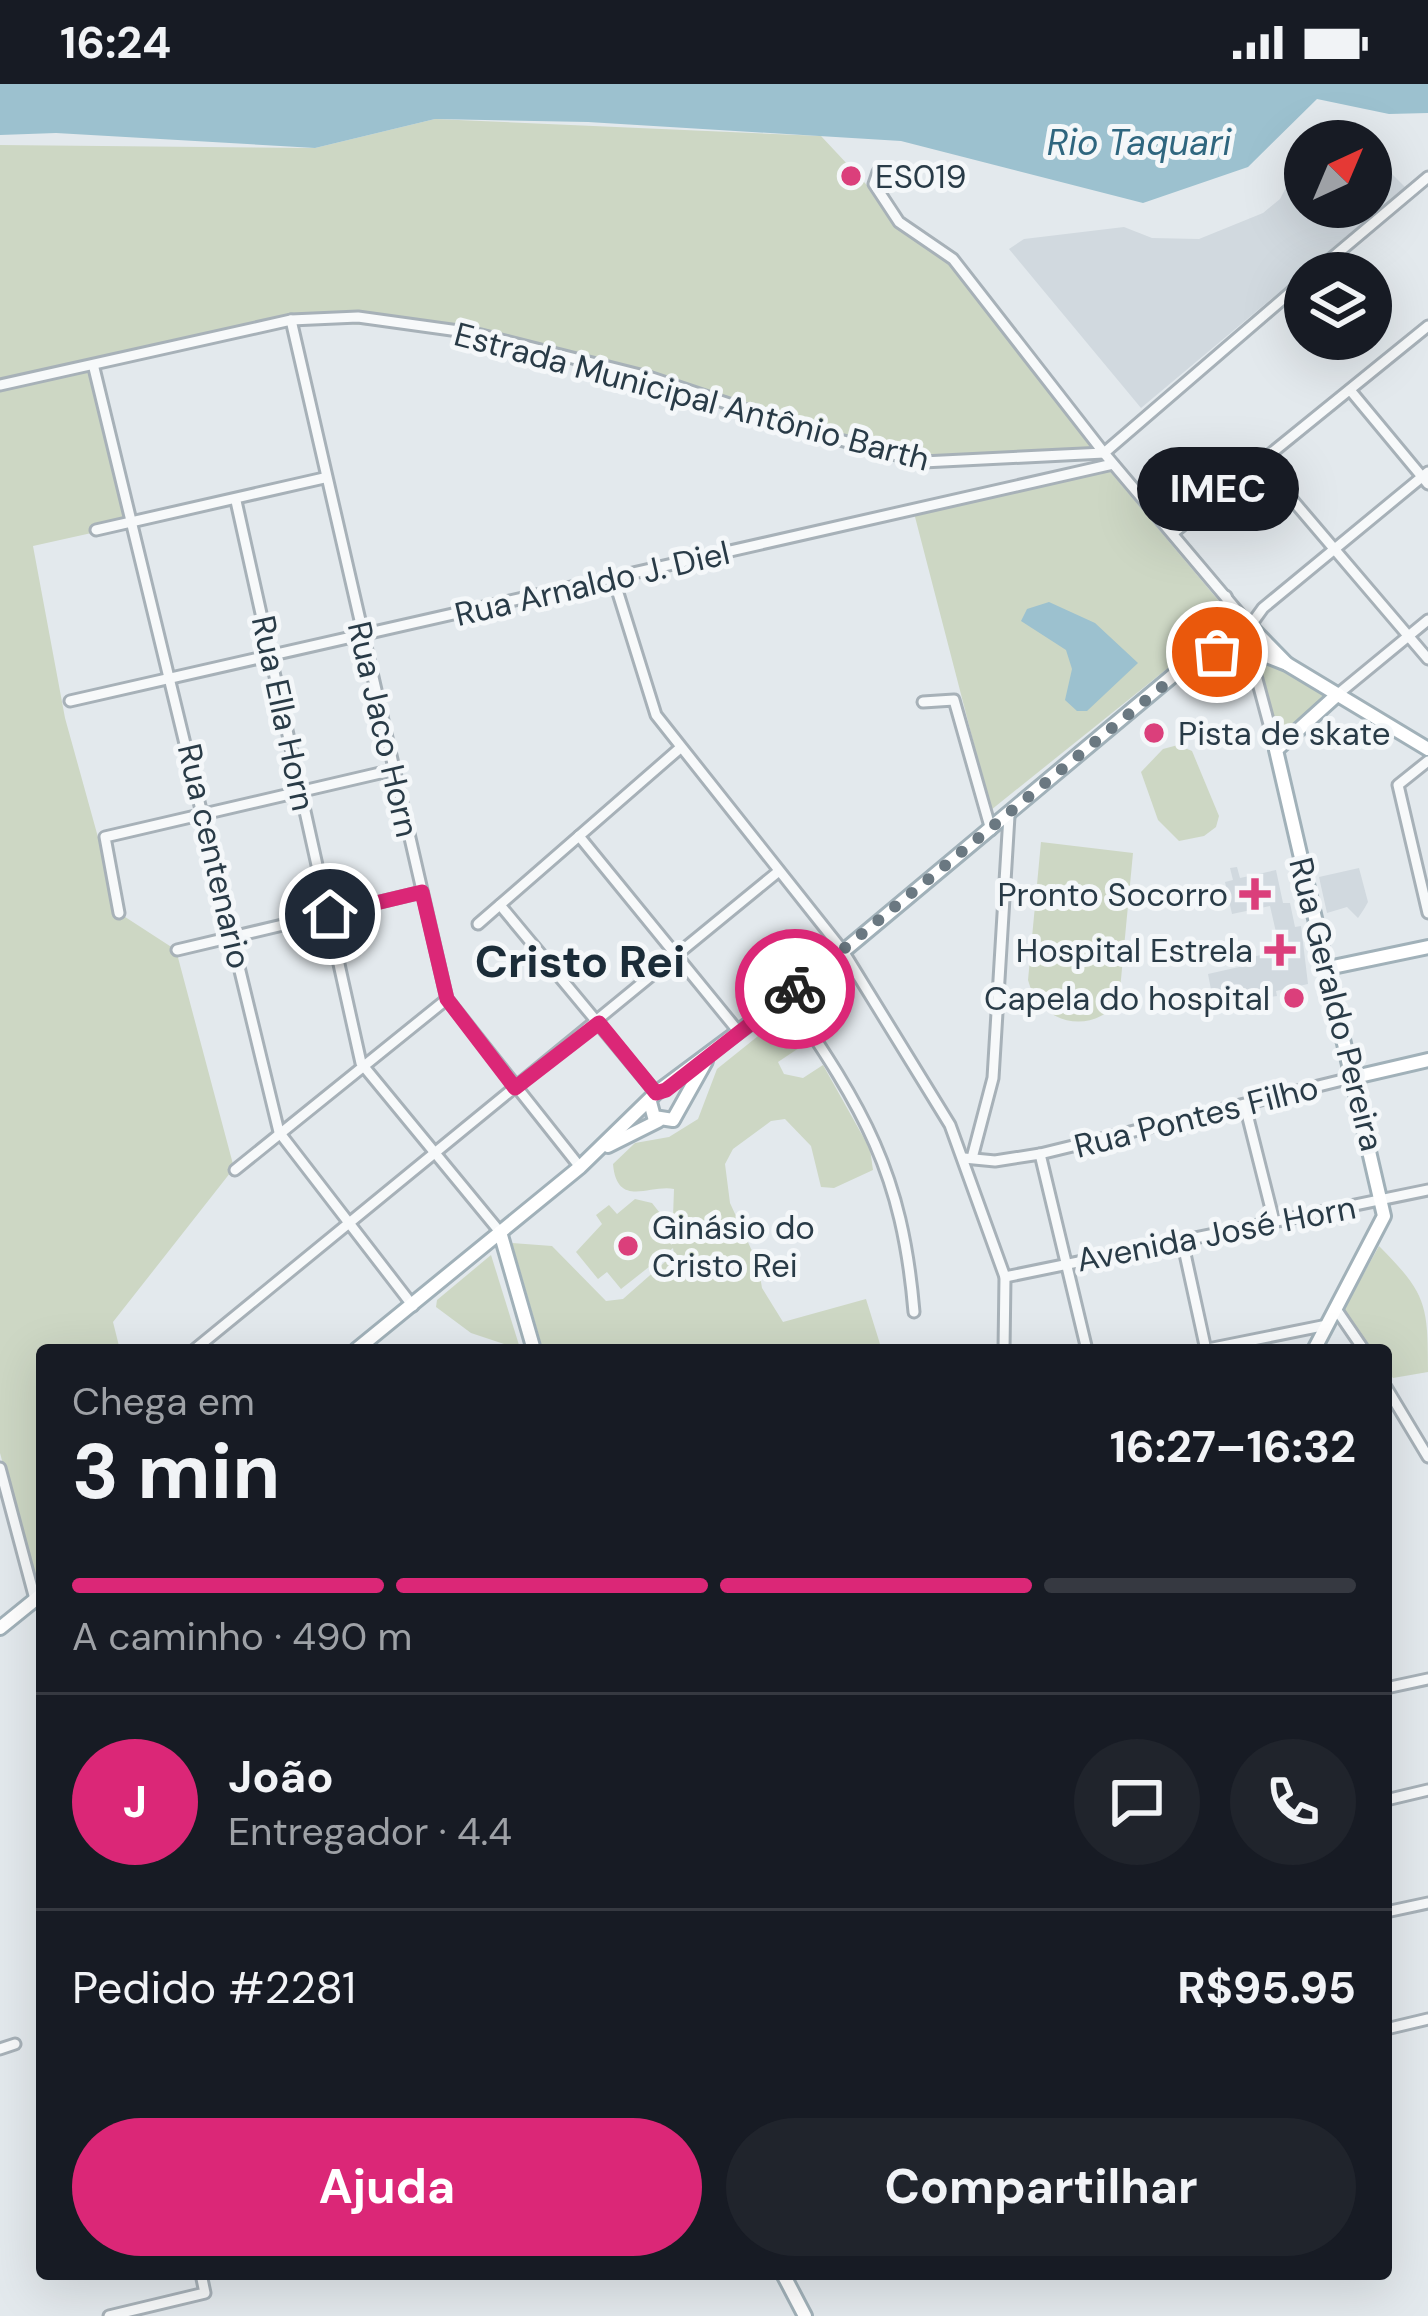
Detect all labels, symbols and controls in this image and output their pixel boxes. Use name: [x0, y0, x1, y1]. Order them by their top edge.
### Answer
text: 16:24: [60, 13, 171, 72]
water label: Rio Taquari: [1047, 119, 1232, 166]
north arrow: [1284, 120, 1392, 228]
map controls: [1284, 120, 1392, 360]
place label: ES019: [875, 155, 966, 198]
marker: ES019: [838, 163, 864, 189]
button: layers: [1284, 252, 1392, 360]
street label: Estrada Municipal Antônio Barth: [450, 312, 934, 481]
callout: IMEC: [1136, 448, 1298, 532]
text: IMEC: [1170, 463, 1266, 514]
street label: Rua Arnaldo J. Diel: [451, 531, 734, 636]
pin: [1166, 601, 1268, 703]
street label: Rua Ella Horn: [242, 612, 325, 815]
street label: Rua Jaco Horn: [338, 617, 429, 841]
icon: bag: [1184, 619, 1250, 685]
place label: Pista de skate: [1178, 712, 1391, 755]
marker: Pista de skate: [1141, 720, 1167, 746]
street label: Rua centenario: [168, 739, 261, 973]
street label: Rua Geraldo Pereira: [1279, 853, 1394, 1155]
pin: [279, 863, 381, 965]
place label: Pronto Socorro: [997, 873, 1228, 916]
marker: Pronto Socorro: [1239, 878, 1271, 910]
icon: home: [297, 881, 363, 947]
courier: [735, 929, 855, 1049]
place label: Hospital Estrela: [1016, 929, 1253, 972]
district label: Cristo Rei: [475, 932, 685, 991]
marker: Hospital Estrela: [1264, 934, 1296, 966]
icon: bike: [762, 956, 828, 1022]
place label: Capela do hospital: [984, 977, 1270, 1020]
marker: Capela do hospital: [1281, 985, 1307, 1011]
street label: Rua Pontes Filho: [1070, 1065, 1323, 1168]
street label: Avenida José Horn: [1073, 1185, 1359, 1282]
place label: Ginásio do Cristo Rei: [652, 1206, 815, 1287]
marker: Ginásio do Cristo Rei: [615, 1233, 641, 1259]
text: Chega em: [72, 1376, 255, 1427]
text: 16:27–16:32: [1110, 1417, 1356, 1476]
text: 3 min: [72, 1421, 280, 1522]
text: A caminho · 490 m: [72, 1611, 412, 1662]
button: chat: [1074, 1739, 1200, 1865]
button: phone: [1230, 1739, 1356, 1865]
text: João: [228, 1747, 334, 1806]
text: J: [123, 1772, 147, 1831]
text: Entregador · 4.4: [228, 1806, 512, 1857]
text: Pedido #2281: [72, 1958, 356, 2017]
text: R$95.95: [1177, 1958, 1356, 2017]
button: Ajuda: [72, 2118, 702, 2256]
button: Compartilhar: [726, 2118, 1356, 2256]

